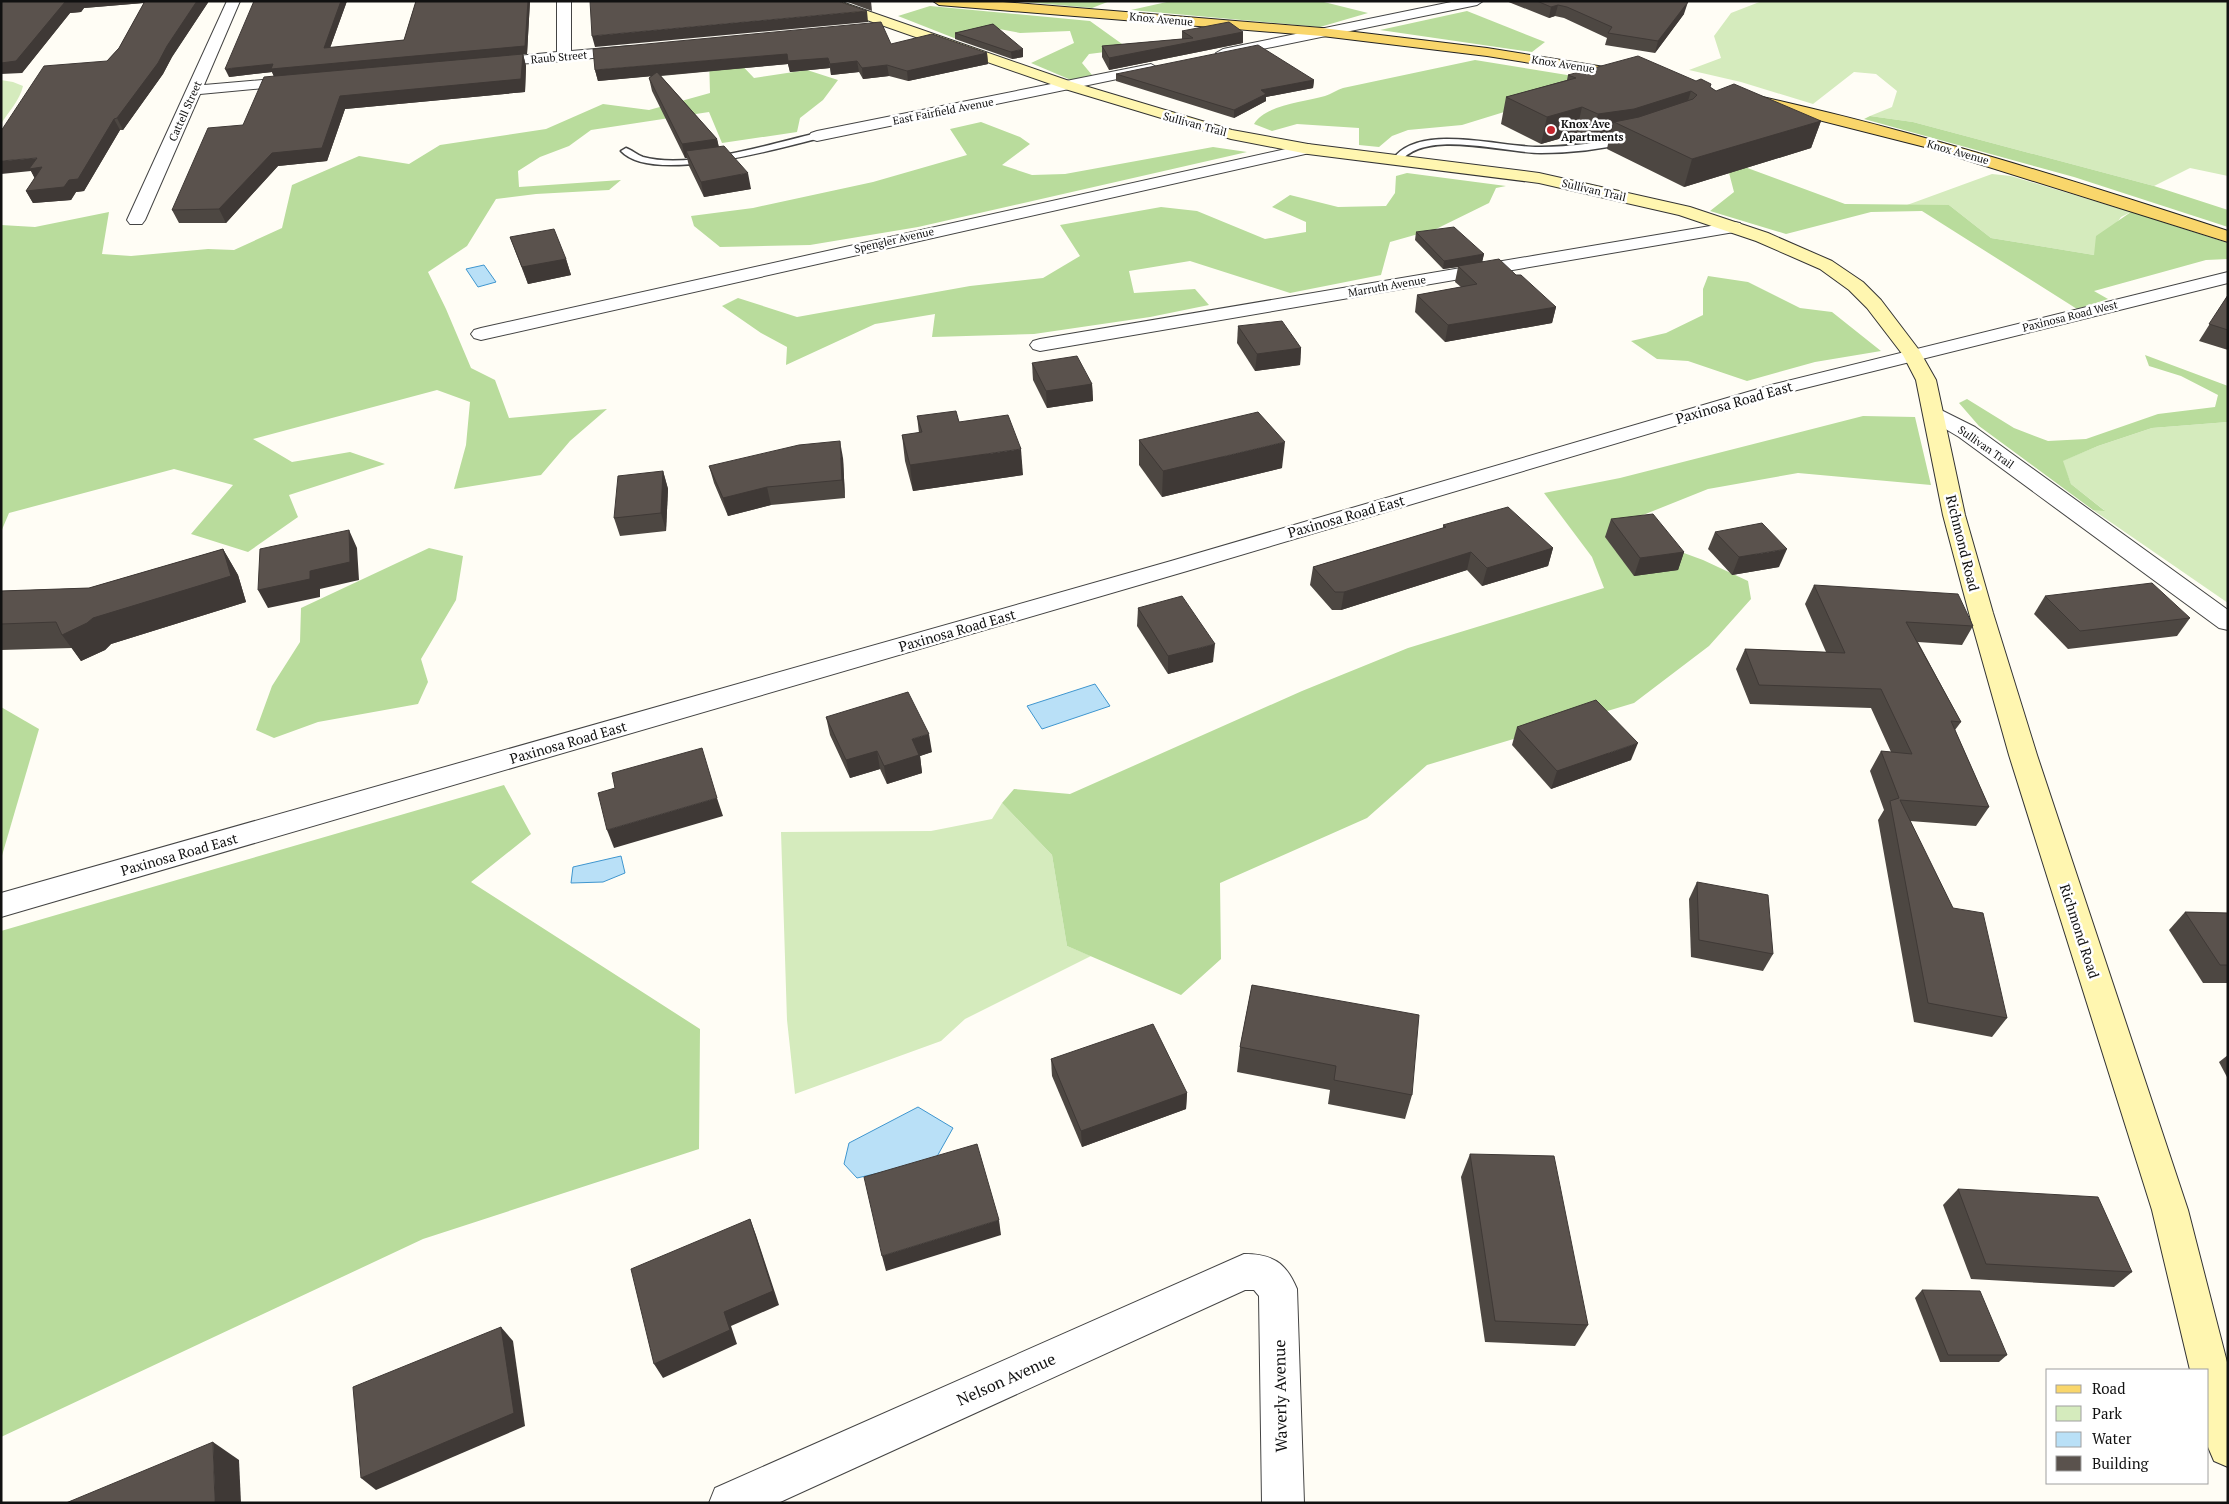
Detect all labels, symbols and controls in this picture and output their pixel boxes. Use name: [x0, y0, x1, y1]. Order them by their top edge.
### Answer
street label: Knox Avenue: [1129, 9, 1194, 29]
street label: Raub Street: [530, 48, 588, 66]
street label: Knox Avenue: [1530, 52, 1596, 76]
street label: Cattell Street: [165, 78, 205, 144]
street label: East Fairfield Avenue: [891, 94, 995, 128]
street label: Sullivan Trail: [1162, 109, 1228, 139]
place label: Knox Ave Apartments: [1561, 117, 1624, 144]
marker: Knox Ave Apartments: [1545, 124, 1557, 136]
street label: Knox Avenue: [1925, 136, 1991, 168]
street label: Sullivan Trail: [1561, 176, 1627, 204]
street label: Spengler Avenue: [853, 224, 936, 256]
street label: Marruth Avenue: [1347, 272, 1428, 300]
street label: Paxinosa Road West: [2021, 297, 2119, 335]
street label: Paxinosa Road East: [1673, 376, 1795, 428]
street label: Sullivan Trail: [1955, 423, 2017, 471]
street label: Paxinosa Road East: [1285, 490, 1407, 542]
street label: Richmond Road: [1942, 493, 1984, 593]
street label: Paxinosa Road East: [896, 604, 1018, 656]
street label: Paxinosa Road East: [507, 716, 629, 768]
street label: Paxinosa Road East: [118, 828, 240, 880]
street label: Richmond Road: [2056, 881, 2104, 981]
street label: Waverly Avenue: [1268, 1339, 1292, 1453]
street label: Nelson Avenue: [953, 1347, 1059, 1411]
legend: [2046, 1369, 2209, 1484]
text: Road: [2092, 1378, 2125, 1398]
text: Park: [2092, 1403, 2122, 1423]
text: Water: [2092, 1428, 2132, 1448]
text: Building: [2092, 1453, 2150, 1473]

